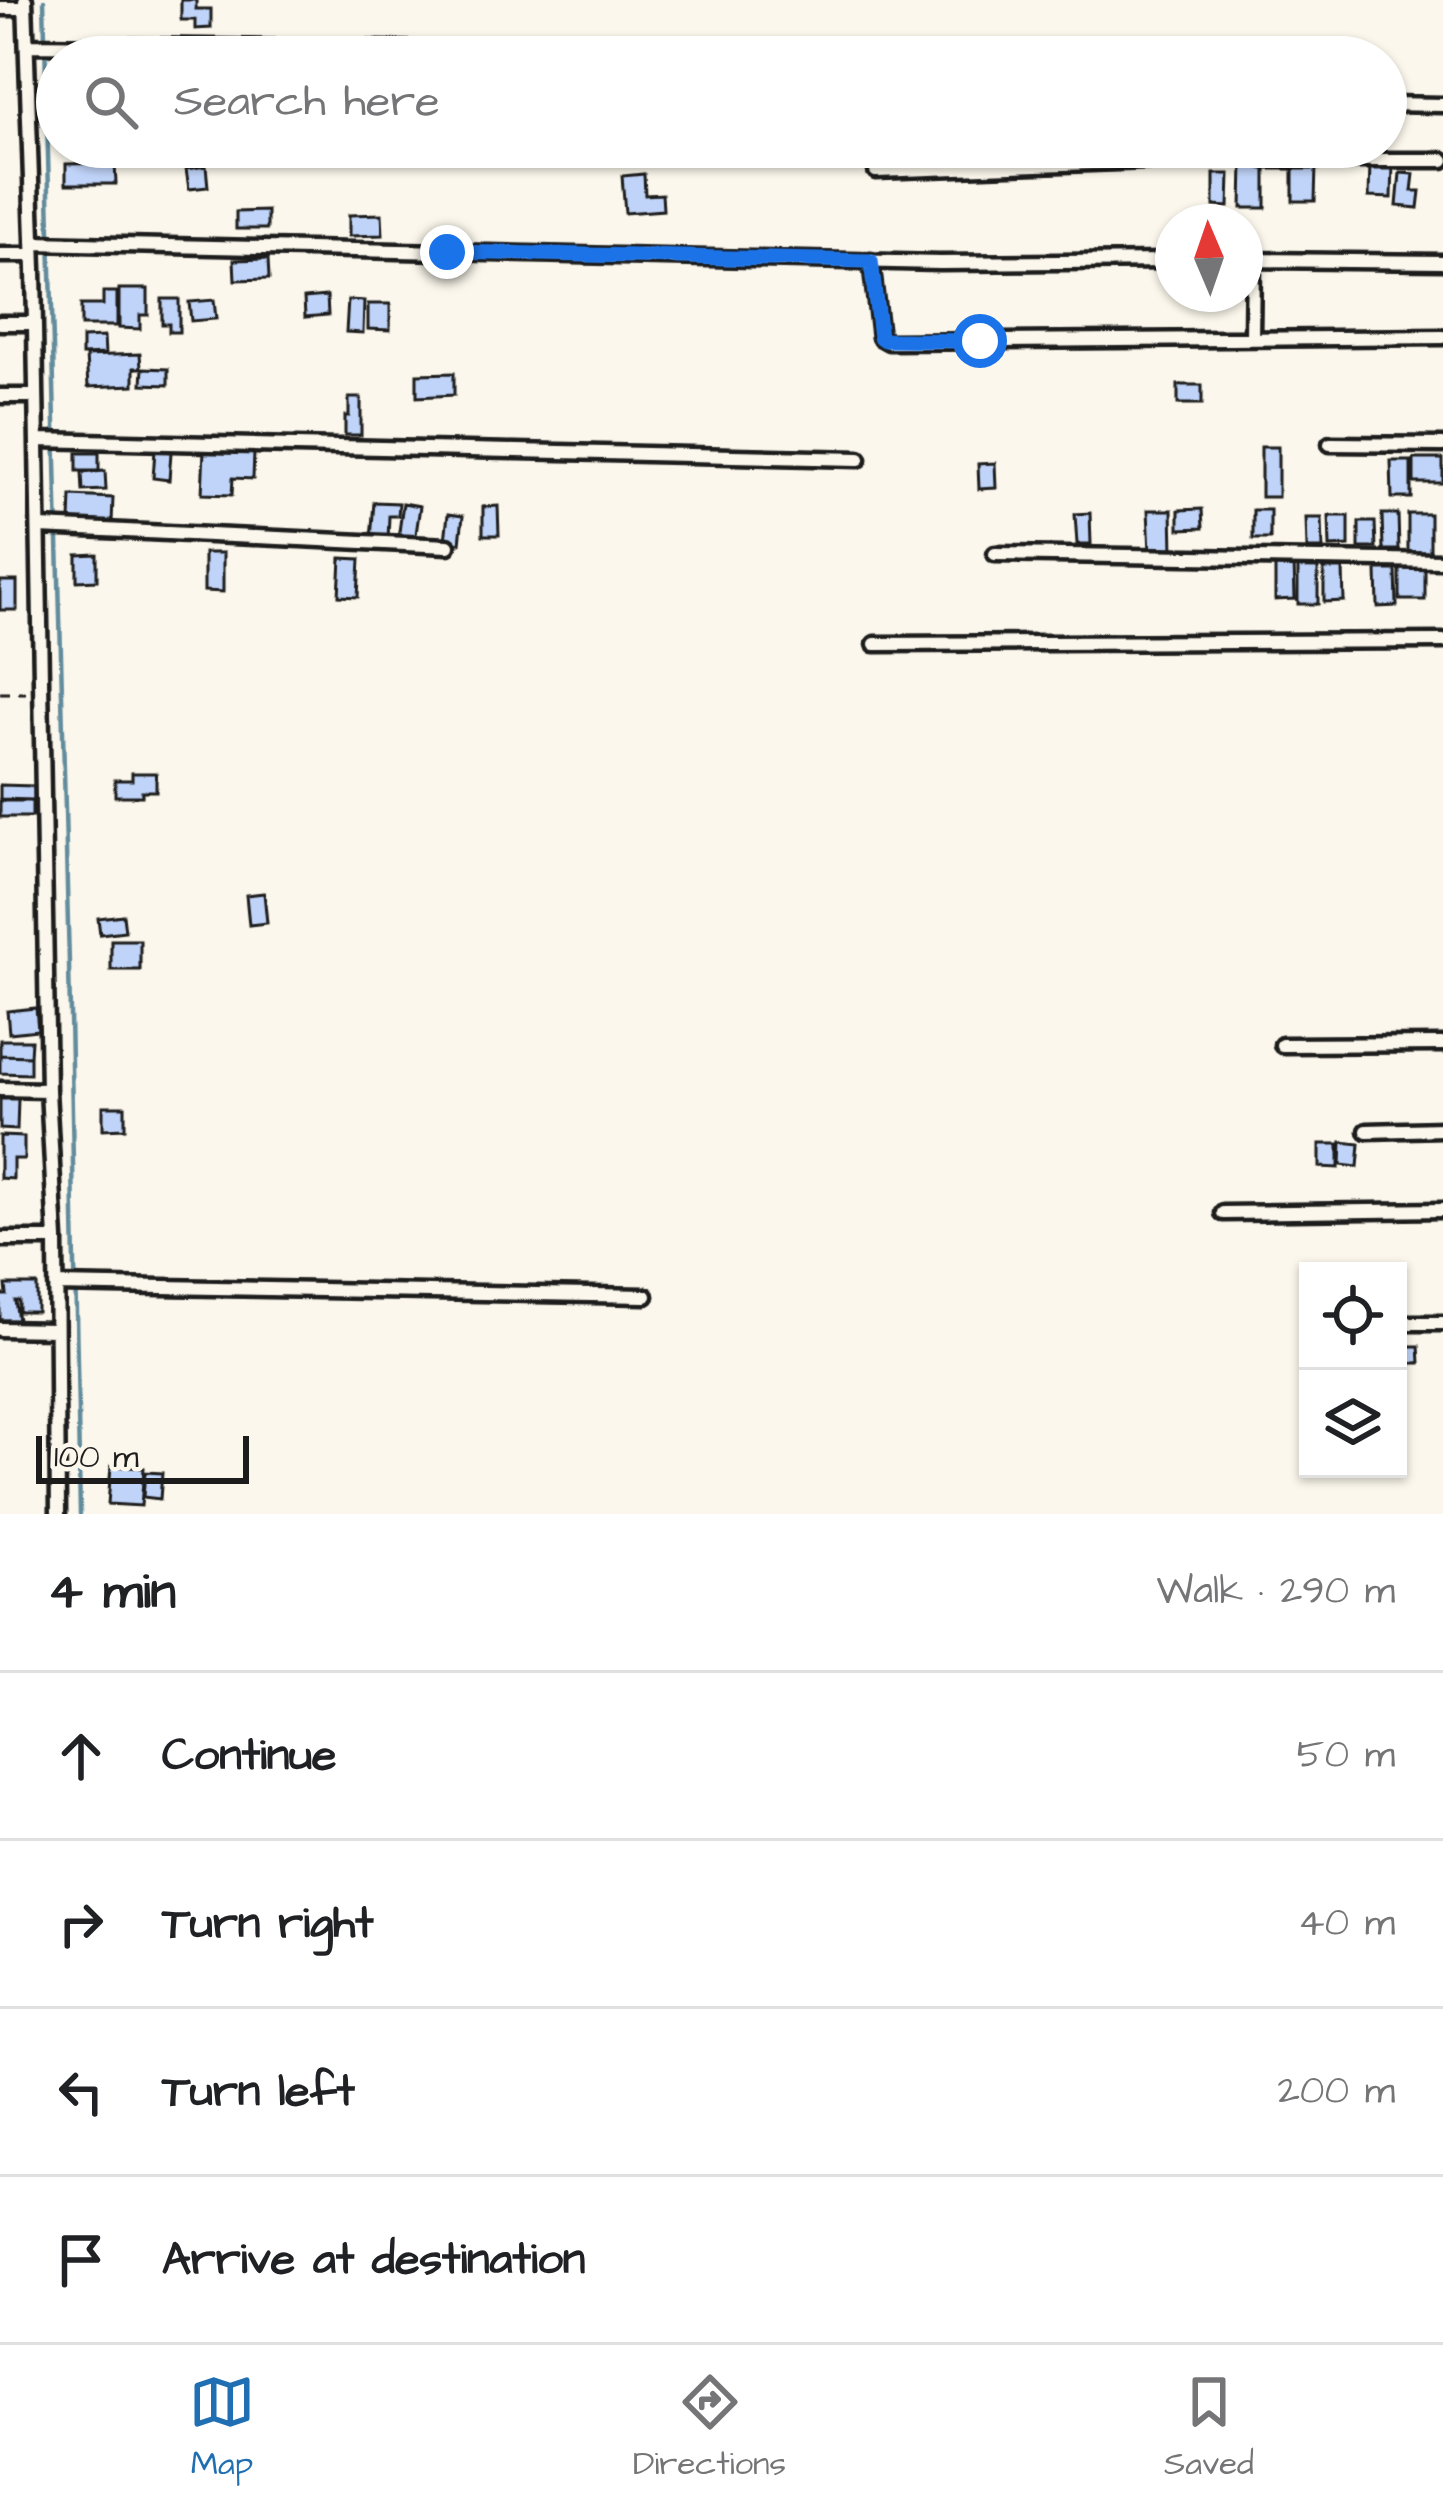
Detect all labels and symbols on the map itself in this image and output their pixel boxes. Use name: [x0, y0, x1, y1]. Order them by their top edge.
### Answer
north arrow: [1155, 204, 1263, 312]
route end: [420, 225, 474, 279]
route start: [953, 314, 1007, 368]
scale bar: [36, 1430, 249, 1483]

